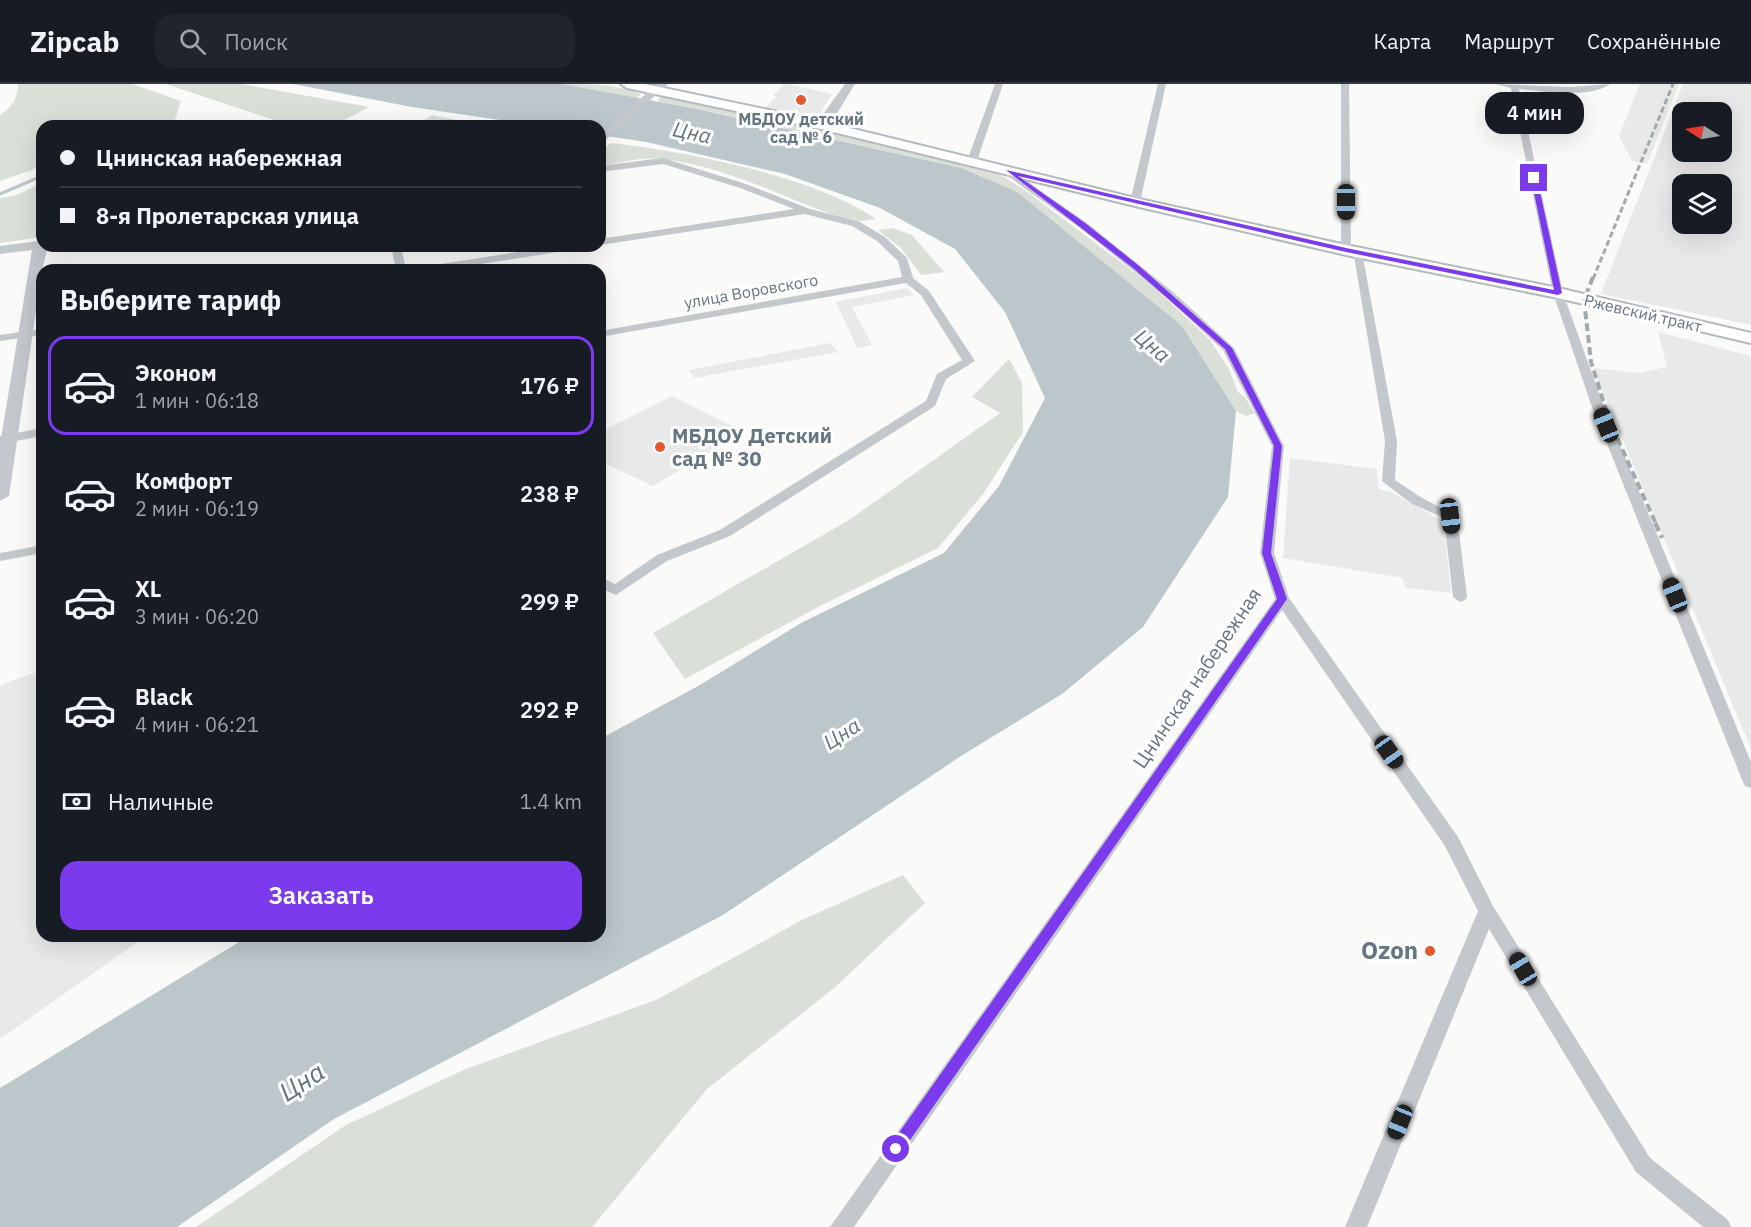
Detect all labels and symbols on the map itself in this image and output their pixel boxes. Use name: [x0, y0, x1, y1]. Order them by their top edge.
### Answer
callout: 4 мин: [1484, 91, 1583, 133]
marker: МБДОУ детский сад № 6: [794, 93, 808, 107]
north arrow: [1672, 102, 1732, 162]
place label: МБДОУ детский сад № 6: [738, 109, 864, 147]
water label: Цна: [670, 114, 714, 150]
route end: [1520, 164, 1547, 191]
car: [1337, 184, 1355, 220]
street label: улица Воровского: [682, 269, 820, 313]
street label: Ржевский тракт: [1582, 290, 1704, 336]
water label: Цна: [1129, 322, 1176, 368]
car: [1591, 405, 1621, 445]
place label: МБДОУ Детский сад № 30: [672, 422, 832, 472]
marker: МБДОУ Детский сад № 30: [653, 440, 667, 454]
car: [1439, 497, 1461, 535]
car: [1660, 575, 1690, 615]
street label: Цнинская набережная: [1126, 582, 1267, 773]
water label: Цна: [818, 711, 865, 755]
car: [1371, 732, 1407, 772]
place label: Ozon: [1361, 934, 1418, 966]
marker: Ozon: [1423, 944, 1437, 958]
car: [1506, 949, 1540, 989]
water label: Цна: [272, 1054, 331, 1108]
car: [1385, 1102, 1415, 1142]
route start: [882, 1135, 909, 1162]

